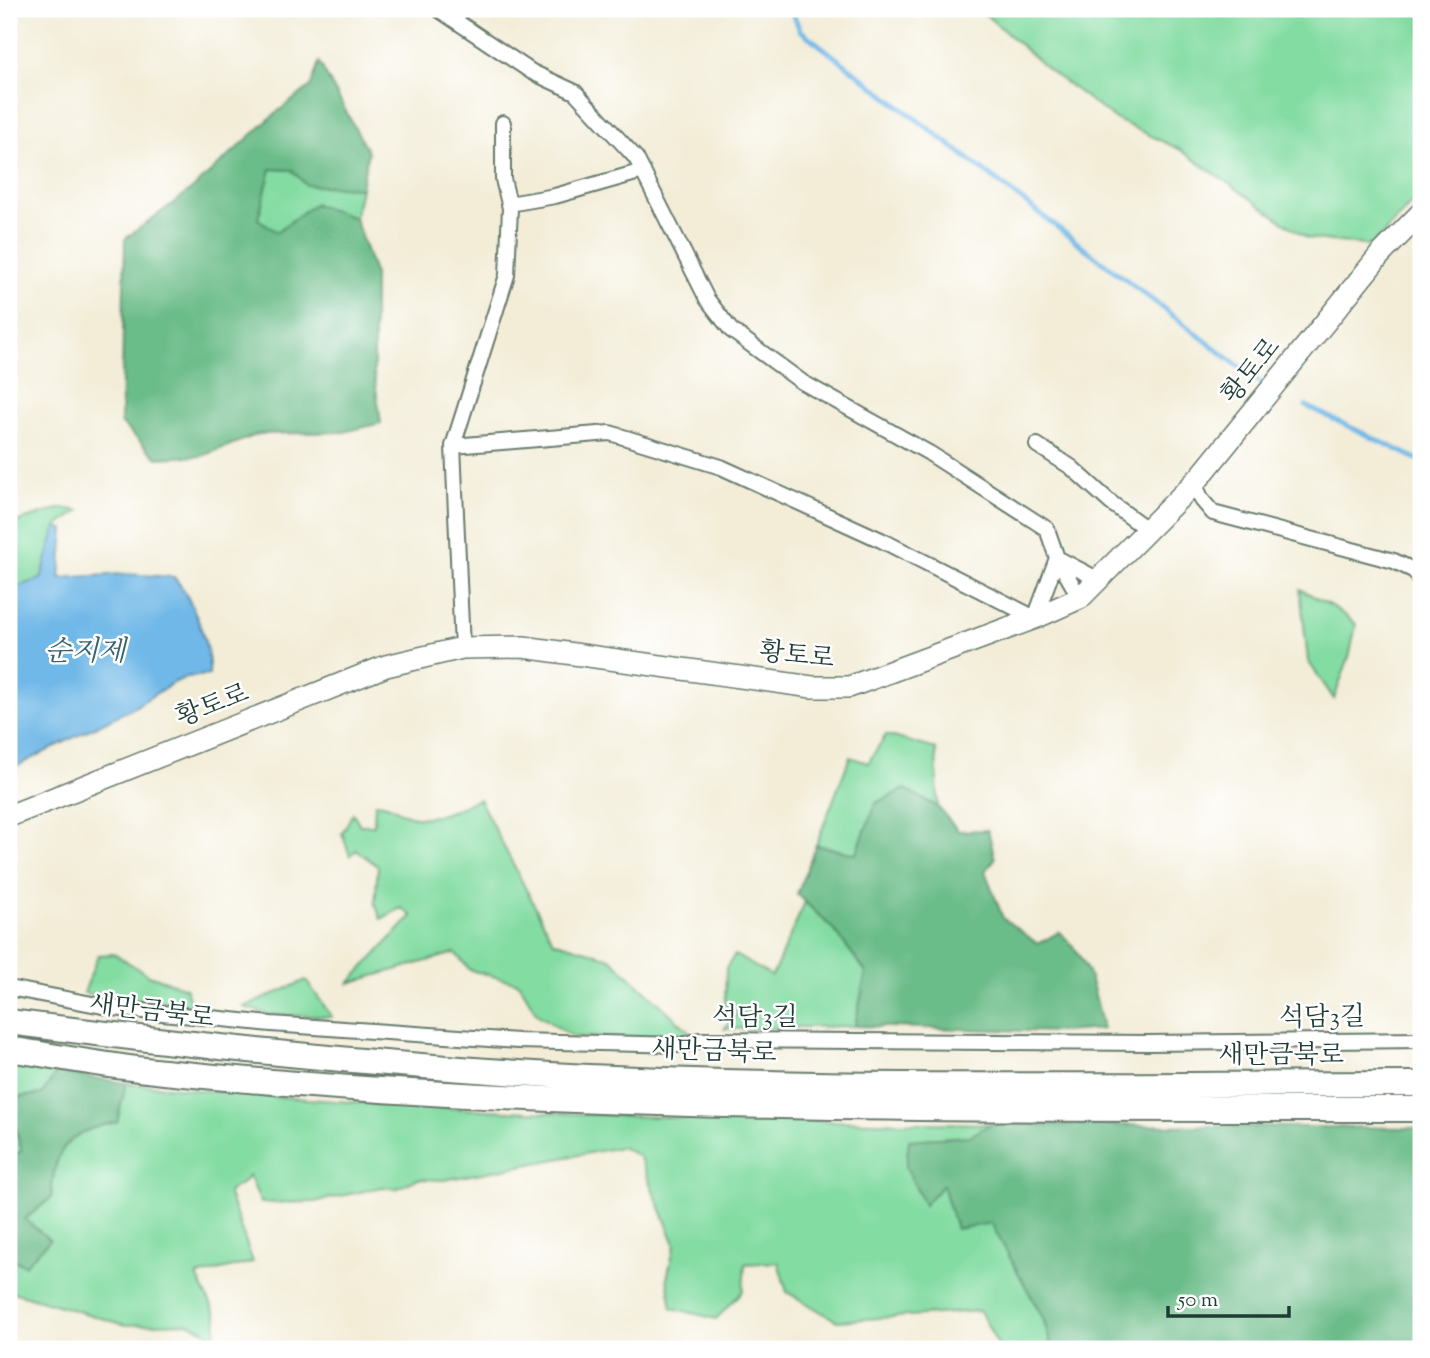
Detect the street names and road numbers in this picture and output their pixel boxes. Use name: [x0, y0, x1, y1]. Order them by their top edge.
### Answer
street label: 황토로: [1214, 331, 1290, 412]
street label: 황토로: [757, 634, 836, 679]
street label: 황토로: [171, 676, 255, 737]
street label: 새만금북로: [87, 986, 216, 1038]
street label: 석담3길: [1279, 999, 1365, 1038]
street label: 석담3길: [712, 1000, 798, 1037]
street label: 새만금북로: [651, 1032, 777, 1073]
street label: 새만금북로: [1218, 1038, 1344, 1075]

